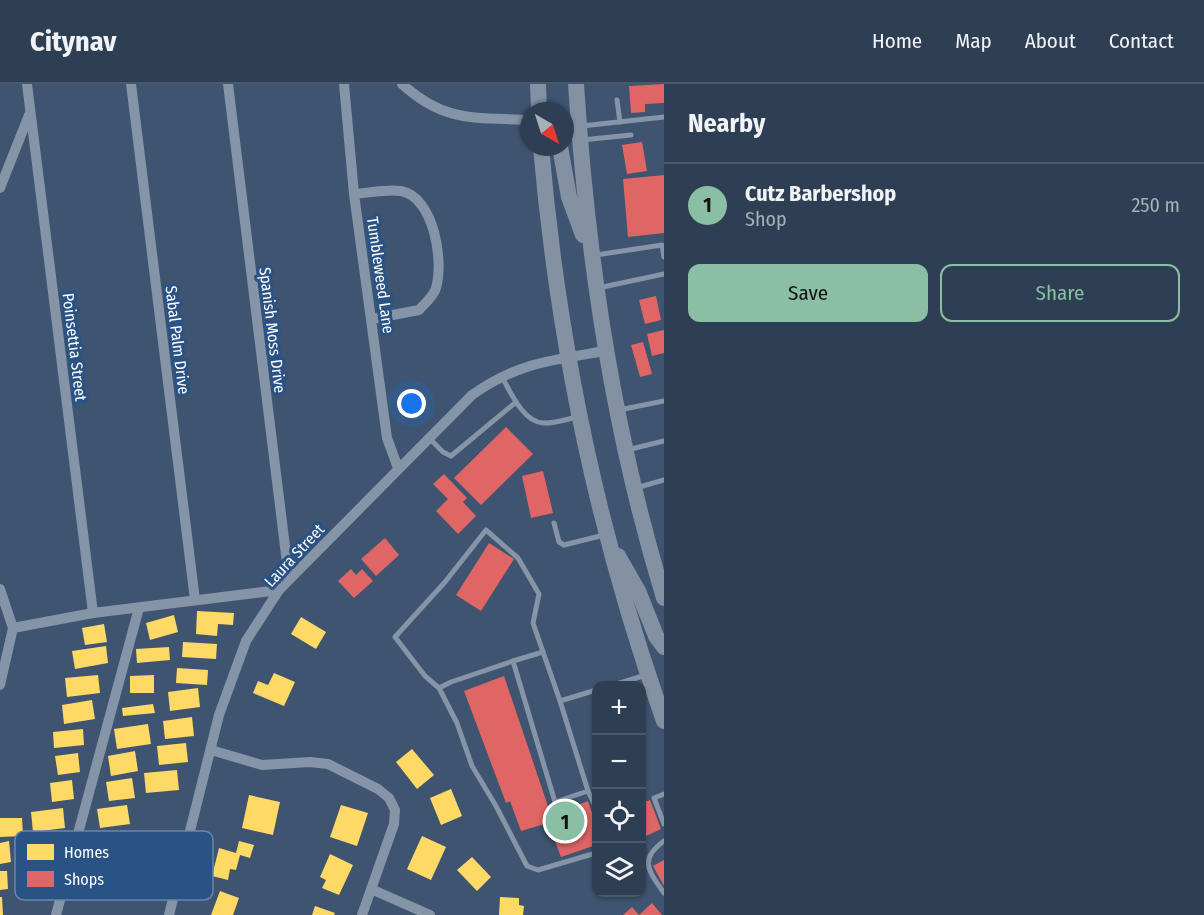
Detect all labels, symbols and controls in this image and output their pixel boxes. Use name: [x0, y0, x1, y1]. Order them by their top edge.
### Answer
text: Citynav: [30, 25, 116, 58]
text: Home: [872, 28, 922, 54]
text: Map: [955, 28, 992, 54]
text: About: [1025, 28, 1076, 54]
text: Contact: [1109, 28, 1174, 54]
north arrow: [520, 102, 574, 156]
text: Nearby: [688, 108, 765, 139]
text: Cutz Barbershop: [745, 180, 896, 207]
text: 1: [703, 193, 712, 217]
text: 250 m: [1132, 193, 1180, 217]
text: Shop: [745, 207, 787, 231]
street label: Tumbleweed Lane: [363, 215, 398, 335]
button: Save: [688, 264, 928, 322]
button: Share: [940, 264, 1180, 322]
street label: Spanish Moss Drive: [255, 266, 290, 394]
street label: Sabal Palm Drive: [161, 285, 194, 395]
street label: Poinsettia Street: [58, 292, 91, 403]
your location: [397, 389, 426, 418]
street label: Laura Street: [260, 519, 329, 591]
map controls: [592, 681, 646, 897]
button: +: [592, 681, 646, 735]
button: −: [592, 735, 646, 789]
button: locate: [592, 789, 646, 843]
pin: 1: [546, 798, 584, 844]
legend: [15, 831, 213, 900]
text: Homes: [64, 843, 109, 862]
button: layers: [592, 843, 646, 897]
text: Shops: [64, 870, 104, 889]

